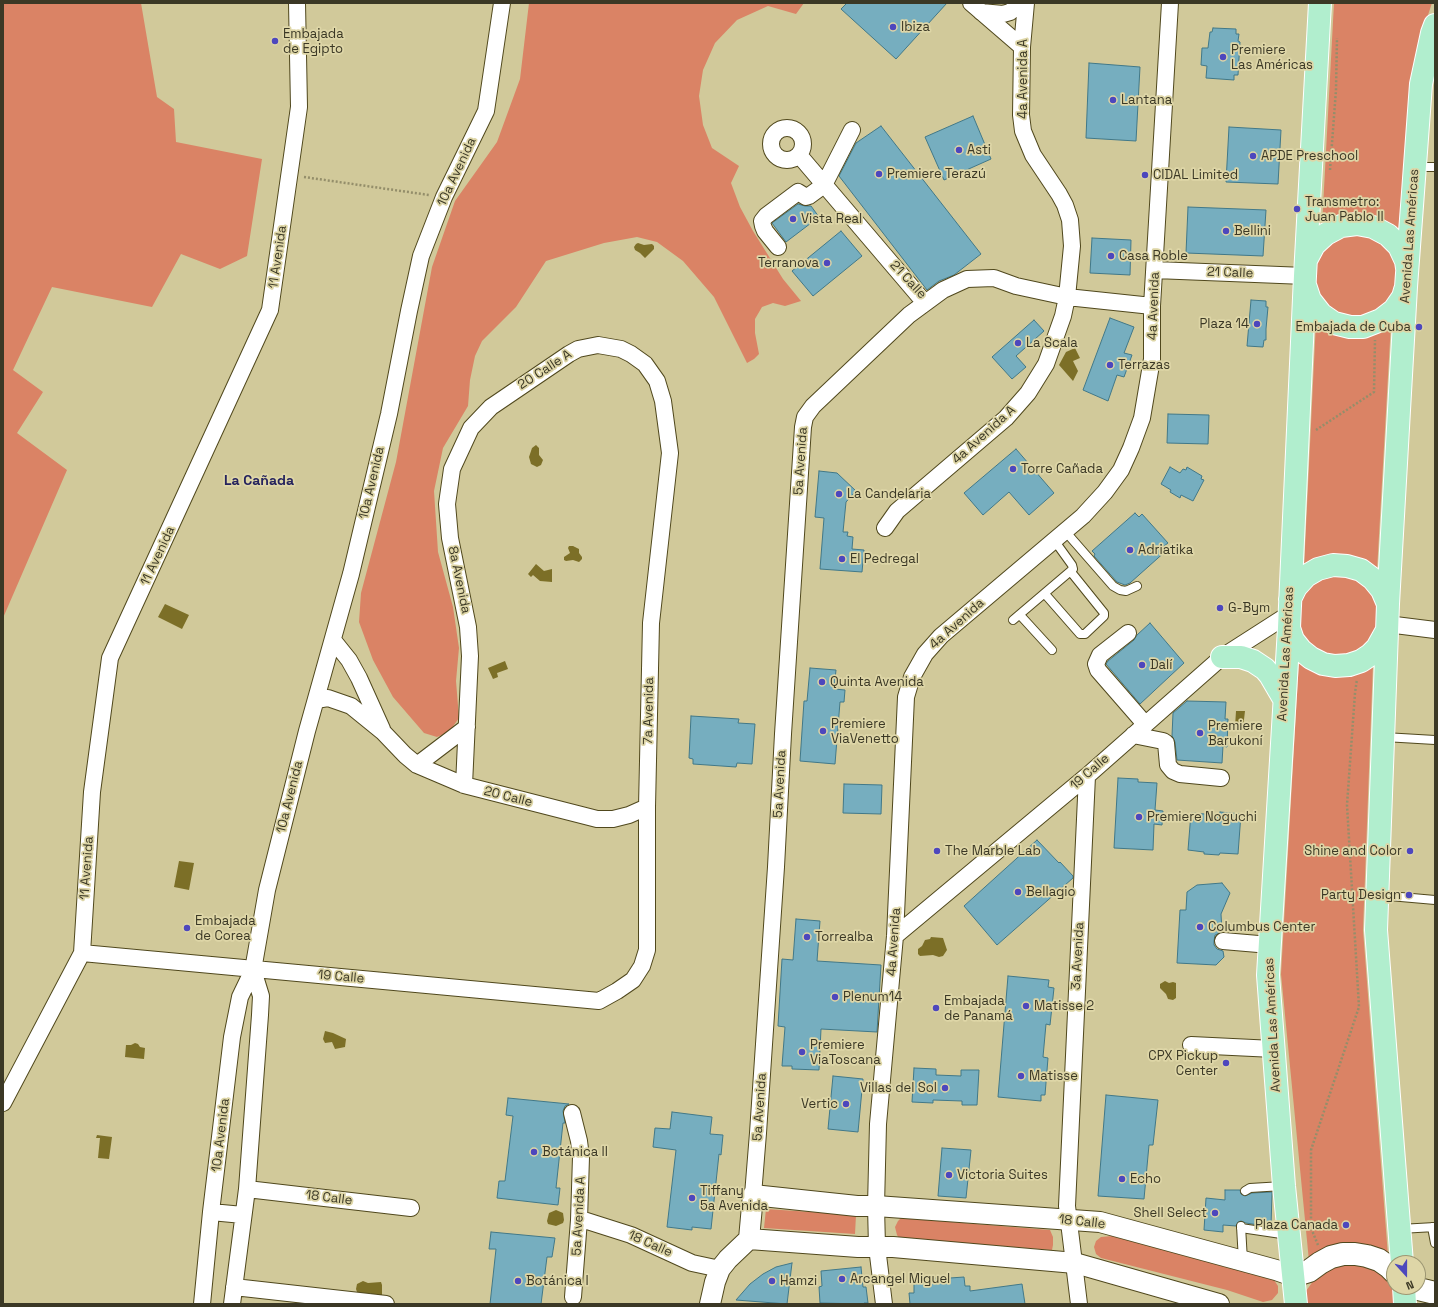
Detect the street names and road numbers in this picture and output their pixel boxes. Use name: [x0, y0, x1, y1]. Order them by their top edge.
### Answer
street label: 4a Avenida A: [1015, 39, 1031, 119]
street label: 10a Avenida: [434, 135, 480, 209]
street label: Avenida Las Américas: [1398, 168, 1422, 304]
street label: 11 Avenida: [266, 224, 290, 290]
street label: 21 Calle: [886, 258, 930, 302]
street label: 21 Calle: [1206, 264, 1254, 282]
street label: 4a Avenida: [1145, 272, 1163, 340]
street label: 20 Calle A: [515, 347, 575, 393]
street label: 4a Avenida A: [949, 402, 1019, 468]
street label: 5a Avenida: [791, 427, 811, 495]
street label: 10a Avenida: [356, 445, 388, 521]
street label: 11 Avenida: [137, 524, 179, 588]
street label: 8a Avenida: [444, 545, 474, 615]
street label: Avenida Las Américas: [1275, 586, 1297, 722]
street label: 4a Avenida: [926, 595, 988, 653]
street label: 7a Avenida: [641, 677, 657, 745]
street label: 5a Avenida: [770, 750, 790, 818]
street label: 19 Calle: [1067, 751, 1113, 793]
street label: 10a Avenida: [273, 759, 307, 835]
street label: 20 Calle: [482, 783, 534, 811]
street label: 11 Avenida: [77, 836, 97, 900]
street label: 4a Avenida: [884, 907, 904, 977]
street label: 3a Avenida: [1068, 922, 1088, 990]
street label: Avenida Las Américas: [1262, 957, 1284, 1093]
street label: 19 Calle: [317, 967, 365, 987]
street label: 5a Avenida: [750, 1073, 770, 1141]
street label: 10a Avenida: [209, 1097, 233, 1173]
street label: 5a Avenida A: [569, 1176, 589, 1256]
street label: 18 Calle: [305, 1187, 353, 1209]
street label: 18 Calle: [1058, 1212, 1106, 1232]
street label: 18 Calle: [625, 1227, 675, 1261]

